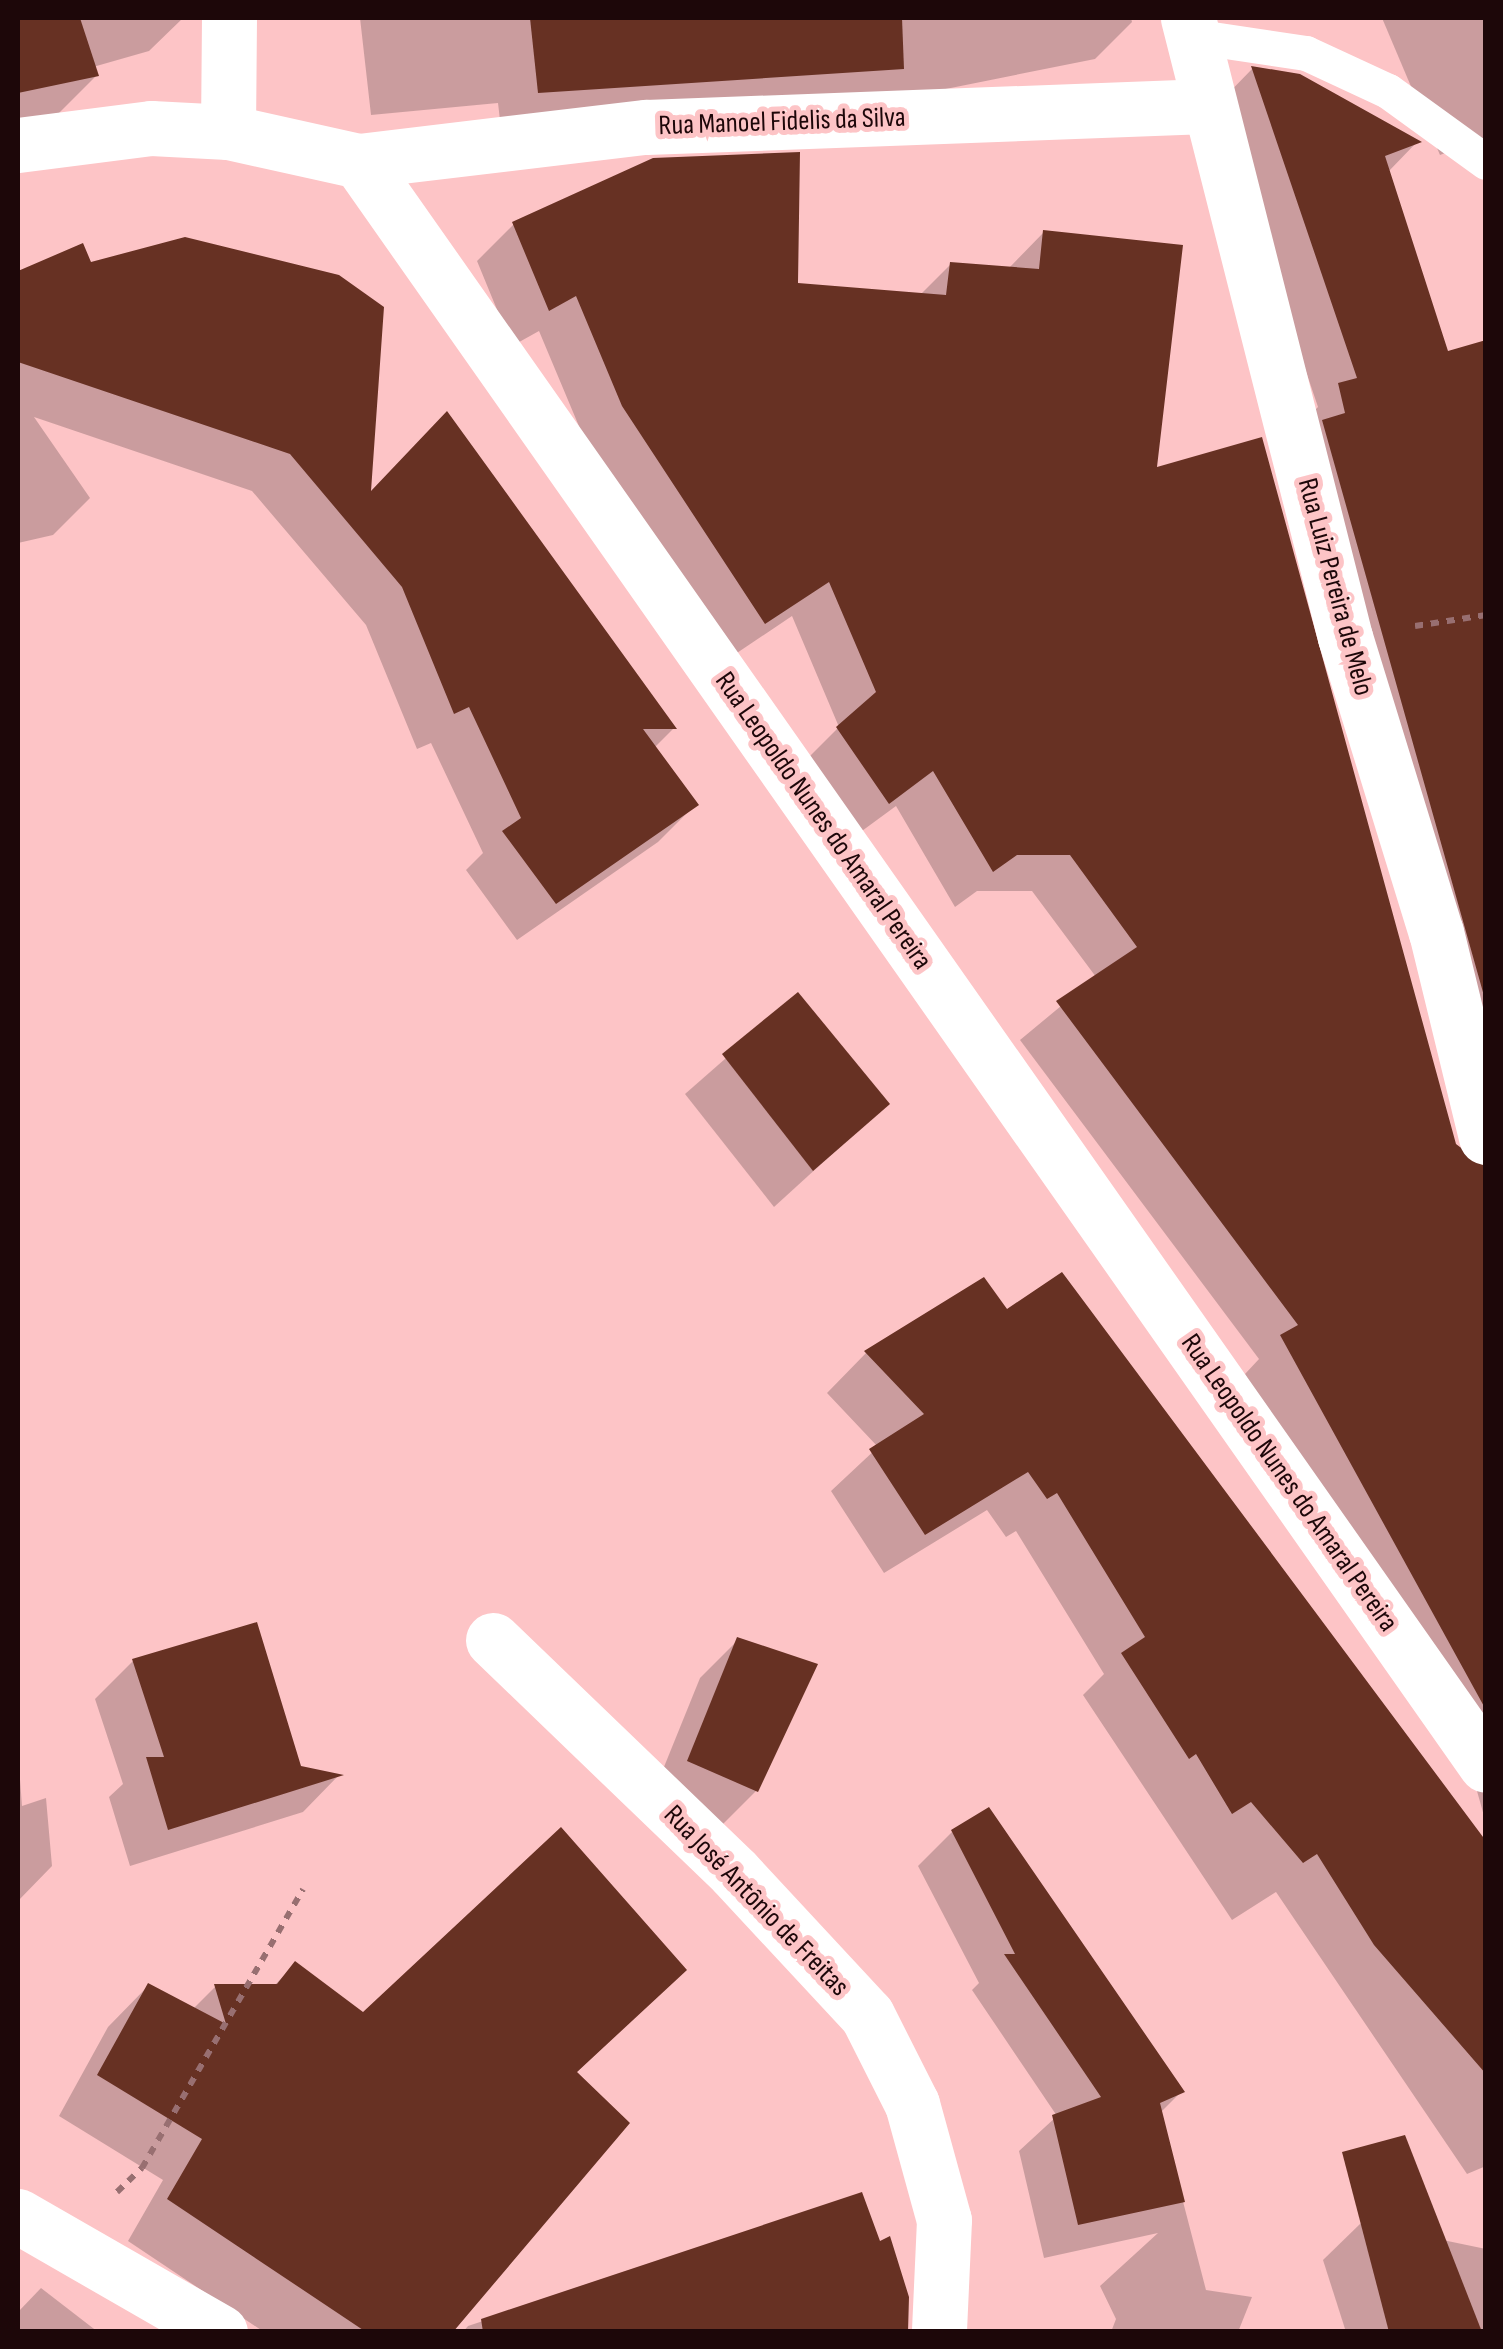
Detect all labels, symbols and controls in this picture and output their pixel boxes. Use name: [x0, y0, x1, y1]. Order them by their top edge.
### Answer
street label: Rua Manoel Fidelis da Silva: [658, 101, 906, 143]
street label: Rua Luiz Pereira de Melo: [1290, 475, 1380, 699]
street label: Rua Leopoldo Nunes do Amaral Pereira: [707, 666, 939, 976]
street label: Rua Leopoldo Nunes do Amaral Pereira: [1173, 1328, 1405, 1638]
street label: Rua José Antônio de Freitas: [656, 1799, 856, 2003]

